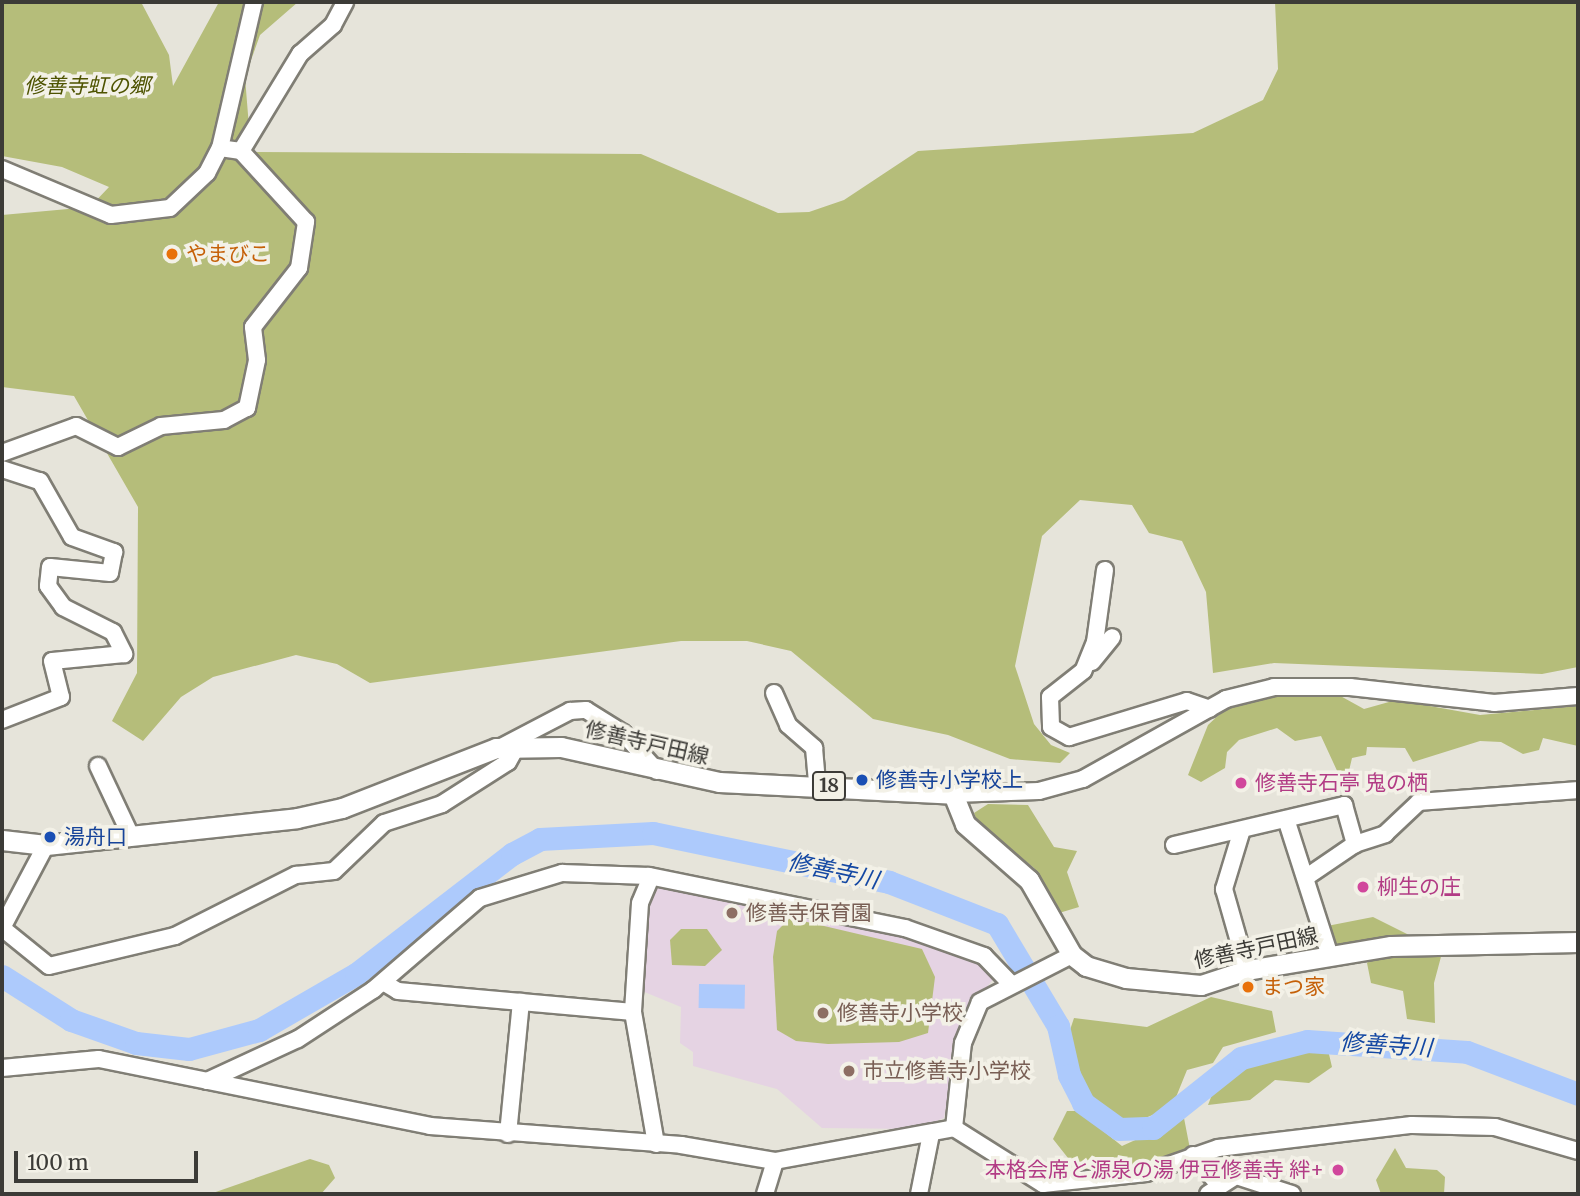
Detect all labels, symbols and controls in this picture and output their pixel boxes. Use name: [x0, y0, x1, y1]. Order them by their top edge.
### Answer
park label: 修善寺虹の郷: [24, 73, 150, 99]
place label: やまびこ: [186, 241, 270, 267]
marker: やまびこ: [164, 246, 180, 262]
street label: 修善寺戸田線: [583, 717, 711, 769]
place label: 修善寺小学校上: [876, 767, 1023, 793]
place label: 修善寺石亭 鬼の栖: [1255, 770, 1428, 796]
road number: 18: [812, 771, 846, 802]
marker: 修善寺小学校上: [854, 772, 870, 788]
marker: 修善寺石亭 鬼の栖: [1233, 775, 1249, 791]
place label: 湯舟口: [64, 824, 127, 850]
marker: 湯舟口: [42, 829, 58, 845]
water label: 修善寺川: [785, 848, 881, 894]
place label: 柳生の庄: [1377, 874, 1461, 900]
marker: 柳生の庄: [1355, 879, 1371, 895]
place label: 修善寺保育園: [746, 900, 872, 926]
marker: 修善寺保育園: [724, 905, 740, 921]
street label: 修善寺戸田線: [1192, 923, 1320, 973]
place label: まつ家: [1262, 974, 1325, 1000]
marker: まつ家: [1240, 979, 1256, 995]
place label: 修善寺小学校: [837, 1000, 963, 1026]
marker: 修善寺小学校: [815, 1005, 831, 1021]
water label: 修善寺川: [1339, 1028, 1433, 1062]
place label: 市立修善寺小学校: [863, 1058, 1031, 1084]
marker: 市立修善寺小学校: [841, 1063, 857, 1079]
scale bar: [18, 1136, 201, 1180]
text: 100 m: [27, 1149, 89, 1176]
place label: 本格会席と源泉の湯 伊豆修善寺 絆+: [985, 1157, 1324, 1183]
marker: 本格会席と源泉の湯 伊豆修善寺 絆+: [1330, 1162, 1346, 1178]

